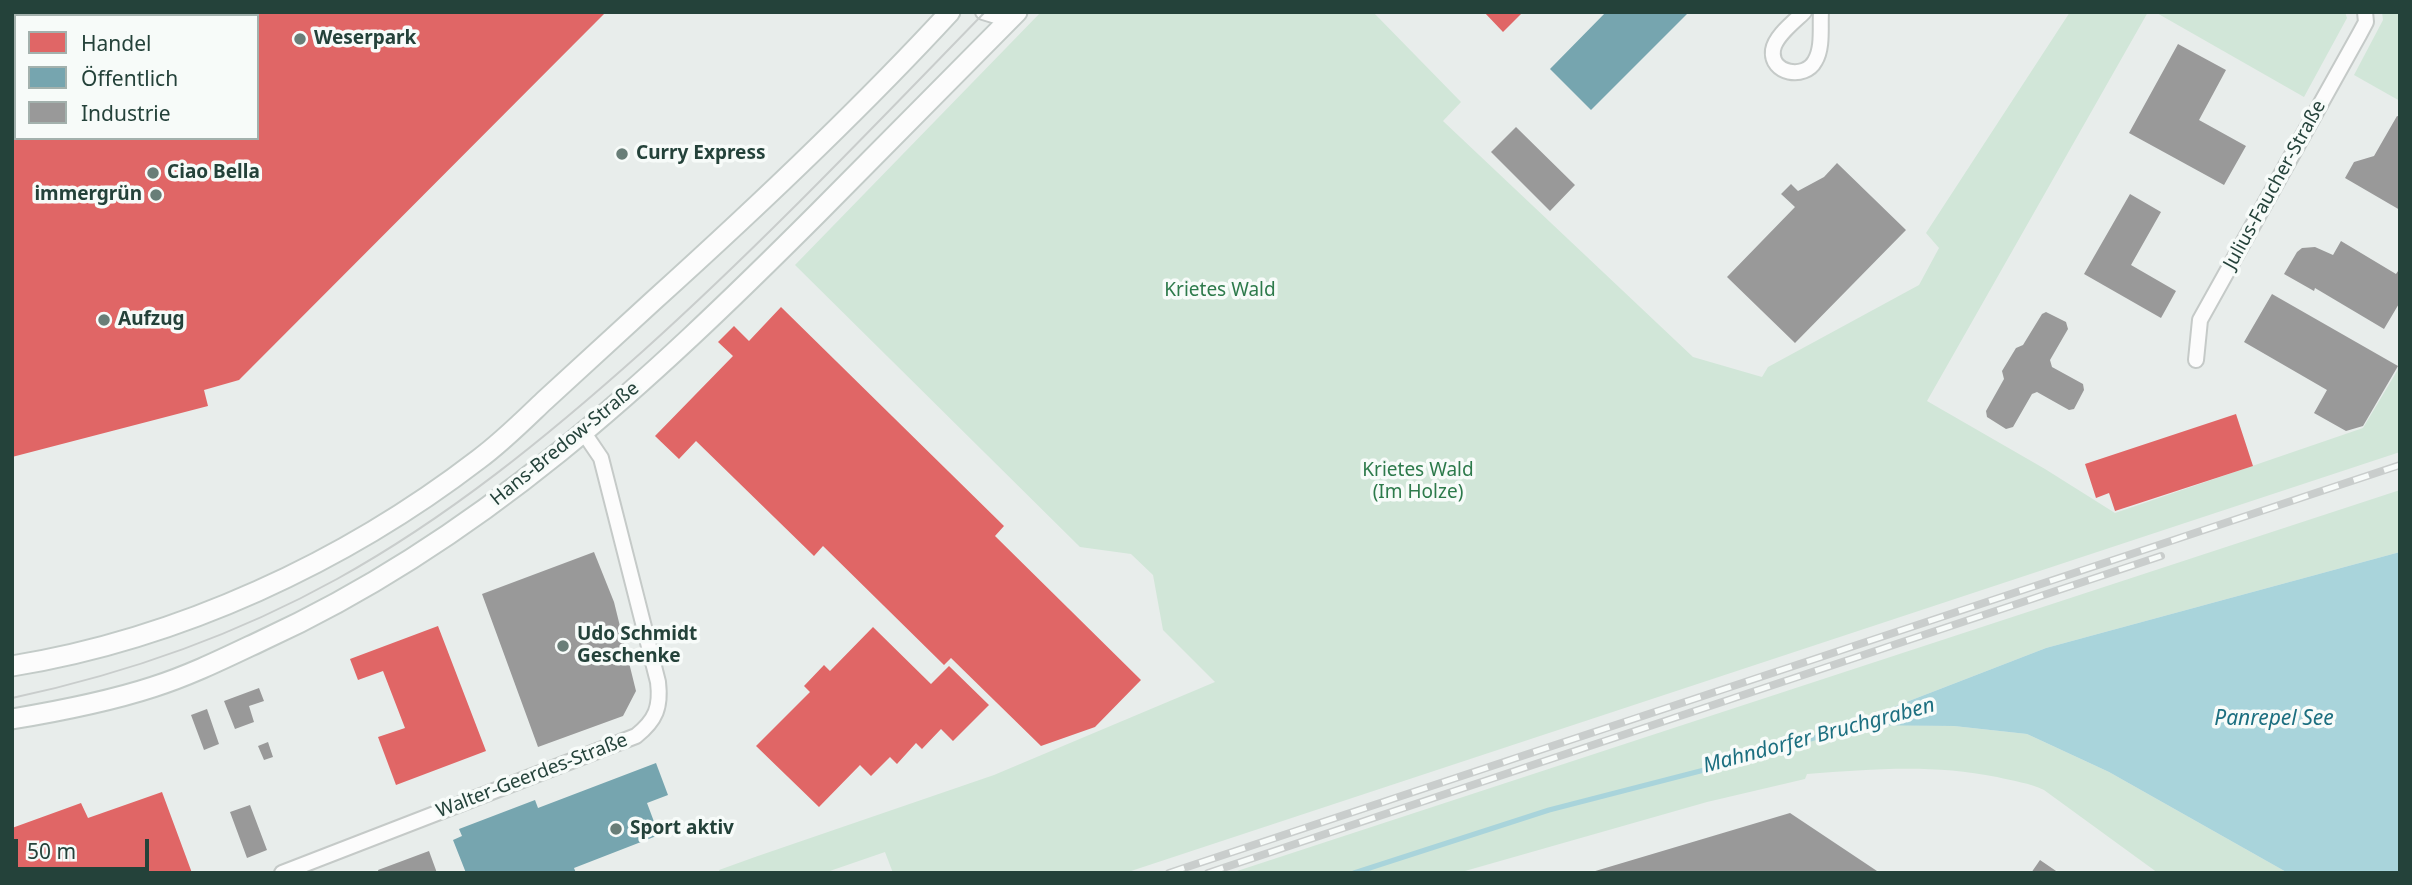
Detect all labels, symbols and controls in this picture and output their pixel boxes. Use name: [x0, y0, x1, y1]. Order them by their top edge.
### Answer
legend: [14, 14, 259, 140]
place label: Weserpark: [314, 28, 416, 50]
text: Handel: [81, 29, 152, 57]
marker: Weserpark: [292, 31, 308, 47]
text: Öffentlich: [81, 64, 178, 92]
street label: Julius-Faucher-Straße: [2219, 97, 2331, 273]
text: Industrie: [81, 99, 171, 127]
place label: Curry Express: [636, 143, 765, 165]
marker: Curry Express: [614, 146, 630, 162]
place label: Ciao Bella: [167, 162, 260, 184]
marker: Ciao Bella: [145, 165, 161, 181]
place label: immergrün: [34, 184, 142, 206]
marker: immergrün: [148, 187, 164, 203]
park label: Krietes Wald: [1164, 280, 1276, 302]
place label: Aufzug: [118, 309, 185, 331]
marker: Aufzug: [96, 312, 112, 328]
street label: Hans-Bredow-Straße: [486, 377, 644, 511]
park label: Krietes Wald (Im Holze): [1362, 460, 1474, 504]
place label: Udo Schmidt Geschenke: [577, 624, 697, 668]
marker: Udo Schmidt Geschenke: [555, 638, 571, 654]
water label: Mahndorfer Bruchgraben: [1700, 693, 1938, 779]
water label: Panrepel See: [2214, 706, 2334, 732]
street label: Walter-Geerdes-Straße: [433, 729, 631, 823]
place label: Sport aktiv: [630, 818, 734, 840]
marker: Sport aktiv: [608, 821, 624, 837]
scale bar: [18, 826, 152, 870]
text: 50 m: [27, 837, 76, 865]

